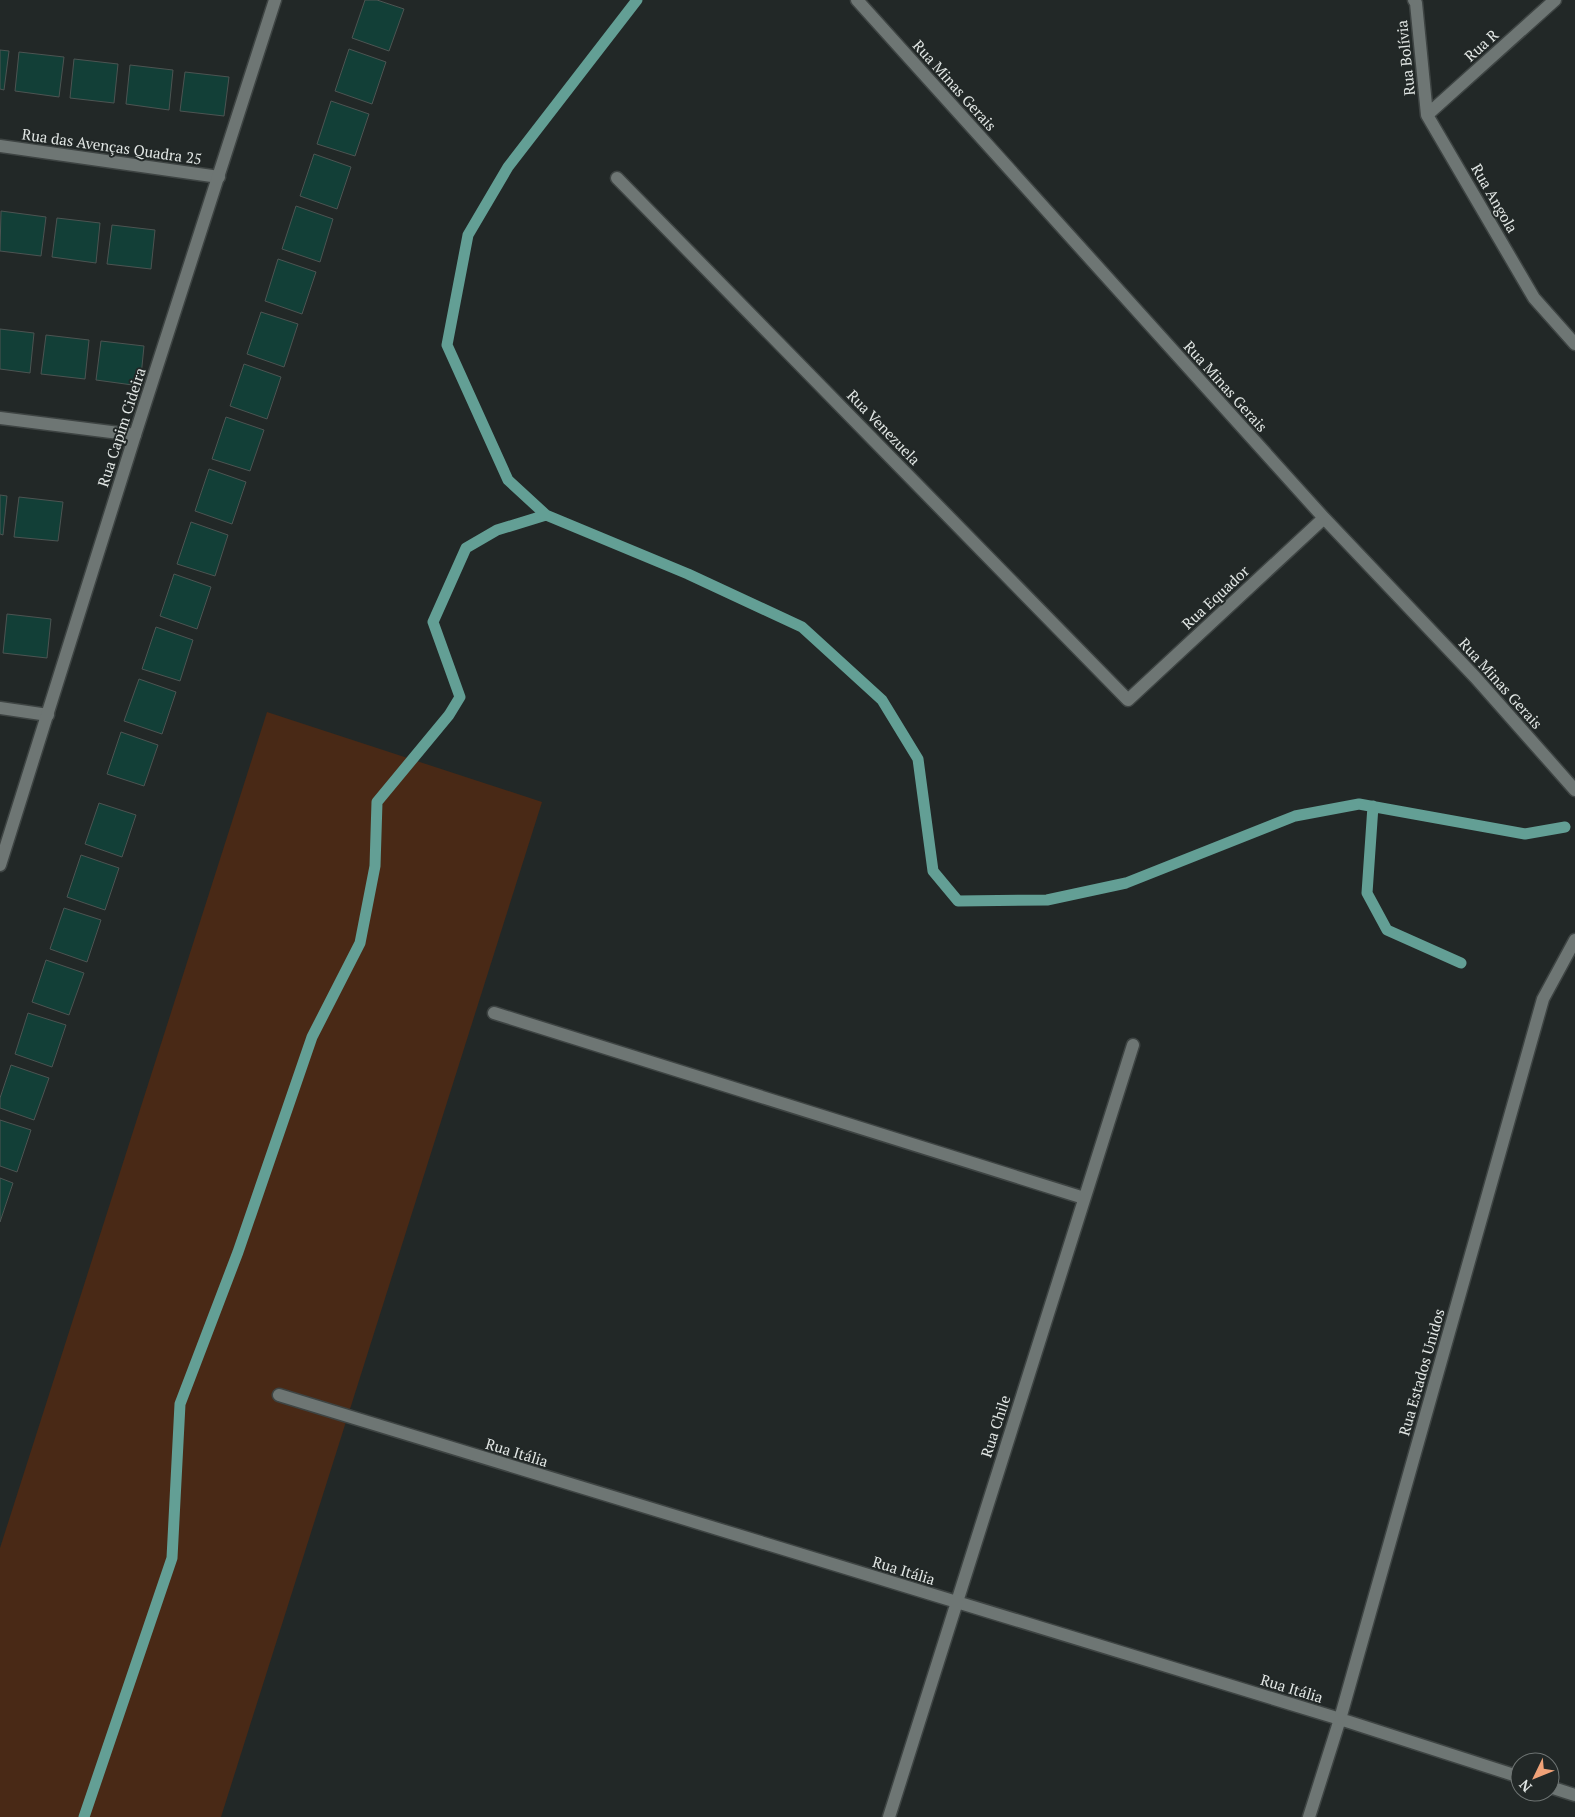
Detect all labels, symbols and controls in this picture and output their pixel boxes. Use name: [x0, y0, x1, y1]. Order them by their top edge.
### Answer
street label: Rua Bolívia: [1391, 19, 1419, 97]
street label: Rua R: [1460, 24, 1502, 65]
street label: Rua Minas Gerais: [909, 35, 1001, 135]
street label: Rua das Avenças Quadra 25: [21, 123, 203, 169]
street label: Rua Angola: [1467, 160, 1523, 237]
street label: Rua Minas Gerais: [1180, 336, 1272, 436]
street label: Rua Capim Cideira: [92, 364, 150, 489]
street label: Rua Venezuela: [843, 385, 925, 469]
street label: Rua Equador: [1177, 561, 1253, 633]
street label: Rua Minas Gerais: [1455, 633, 1547, 733]
street label: Rua Estados Unidos: [1393, 1306, 1449, 1438]
street label: Rua Chile: [976, 1392, 1014, 1460]
street label: Rua Itália: [483, 1433, 551, 1471]
street label: Rua Itália: [870, 1551, 938, 1589]
street label: Rua Itália: [1258, 1669, 1326, 1707]
north arrow: [1510, 1752, 1560, 1802]
text: N: [1514, 1776, 1536, 1797]

